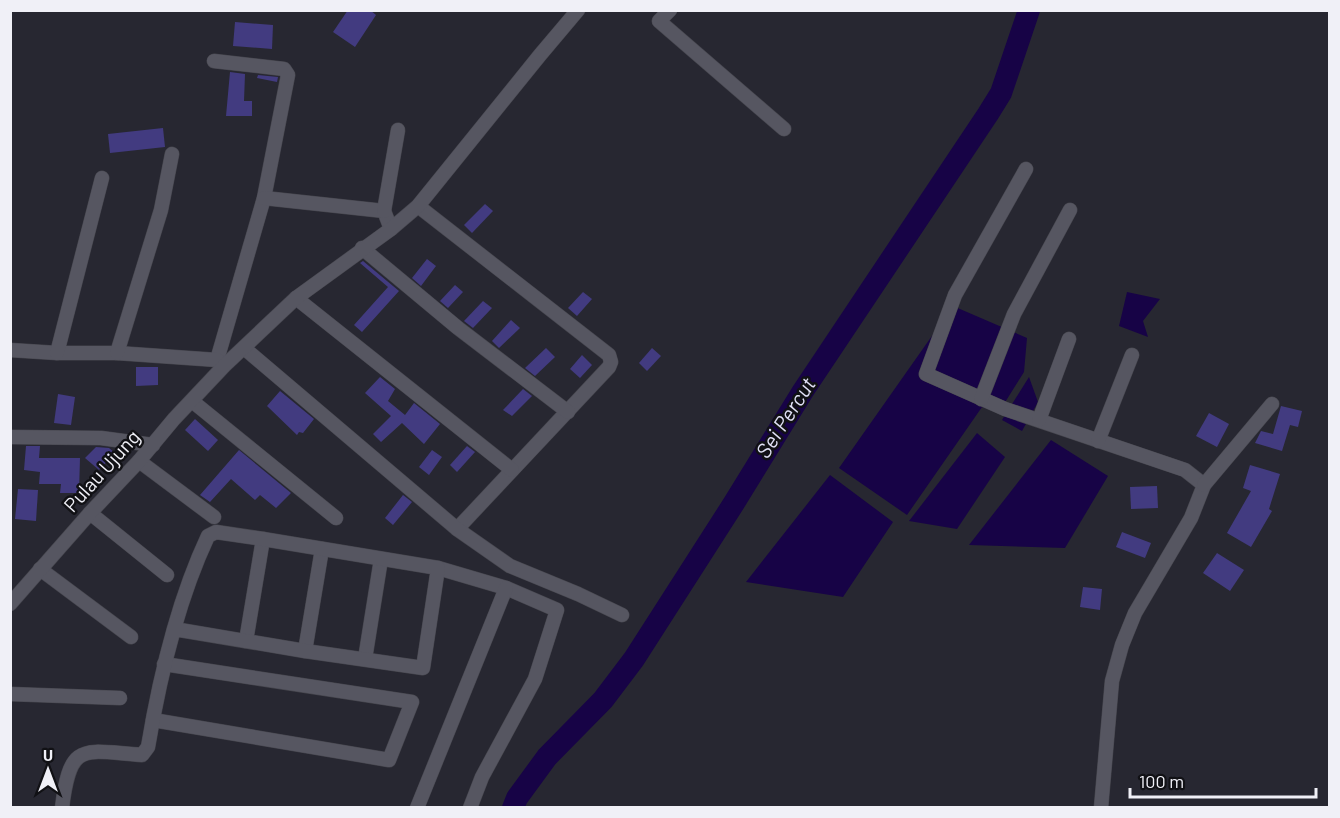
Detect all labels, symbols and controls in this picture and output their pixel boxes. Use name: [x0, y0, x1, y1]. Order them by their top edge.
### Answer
water label: Sei Percut: [750, 372, 820, 462]
street label: Pulau Ujung: [58, 424, 144, 516]
north arrow: [18, 740, 78, 800]
text: U: [43, 745, 53, 764]
scale bar: [1130, 761, 1316, 799]
text: 100 m: [1139, 770, 1184, 792]

